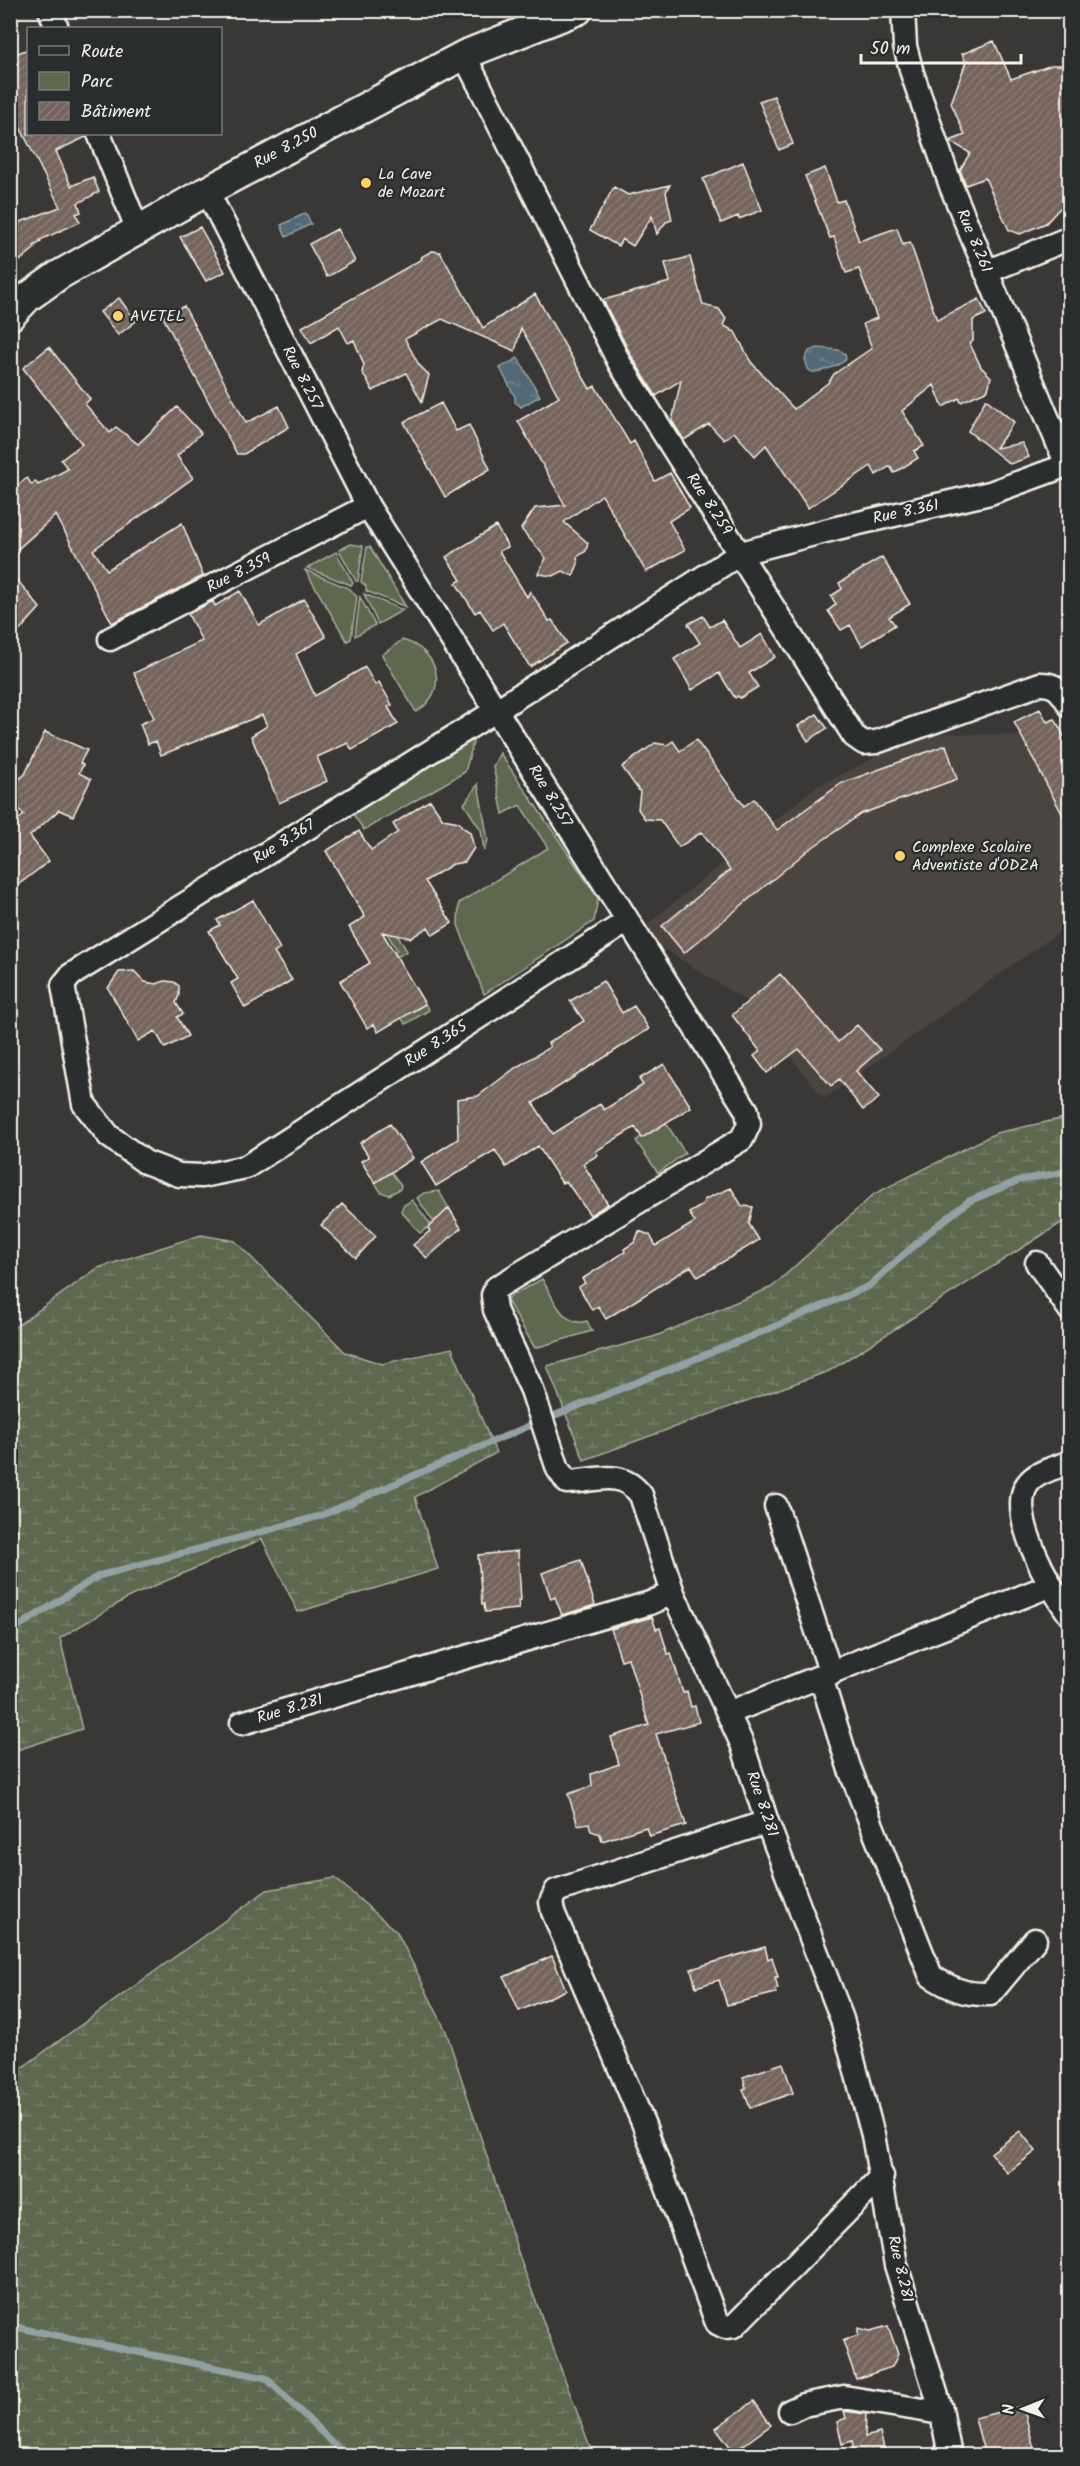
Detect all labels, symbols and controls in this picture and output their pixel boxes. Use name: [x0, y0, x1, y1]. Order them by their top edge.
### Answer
legend: [27, 27, 222, 135]
scale bar: [861, 27, 1022, 65]
text: 50 m: [870, 35, 910, 64]
text: Route: [81, 38, 123, 67]
text: Parc: [81, 68, 113, 97]
text: Bâtiment: [81, 98, 152, 127]
street label: Rue 8.250: [249, 121, 323, 175]
place label: La Cave de Mozart: [378, 162, 446, 205]
marker: La Cave de Mozart: [359, 176, 373, 190]
street label: Rue 8.261: [949, 205, 999, 277]
place label: AVETEL: [130, 304, 184, 329]
marker: AVETEL: [111, 309, 125, 323]
street label: Rue 8.257: [275, 341, 329, 415]
street label: Rue 8.259: [680, 468, 739, 540]
street label: Rue 8.361: [871, 493, 941, 531]
street label: Rue 8.359: [202, 546, 276, 600]
street label: Rue 8.257: [521, 760, 579, 833]
street label: Rue 8.367: [248, 813, 321, 871]
place label: Complexe Scolaire Adventiste d'ODZA: [912, 835, 1039, 878]
marker: Complexe Scolaire Adventiste d'ODZA: [893, 849, 907, 863]
street label: Rue 8.365: [400, 1013, 474, 1074]
street label: Rue 8.281: [254, 1687, 326, 1731]
street label: Rue 8.281: [739, 1768, 785, 1840]
street label: Rue 8.281: [880, 2233, 920, 2305]
north arrow: [993, 2379, 1053, 2439]
text: N: [997, 2404, 1022, 2415]

